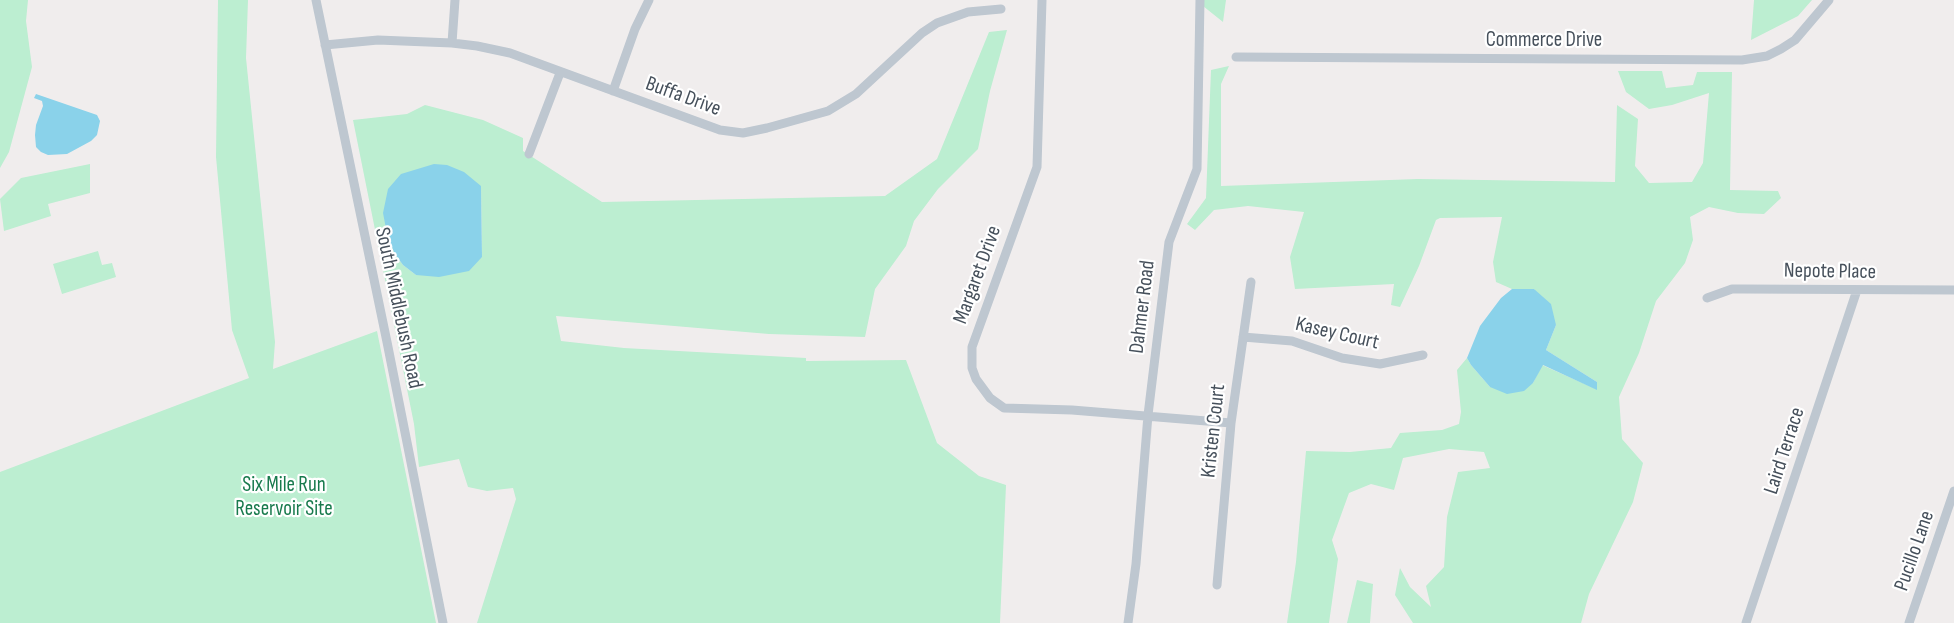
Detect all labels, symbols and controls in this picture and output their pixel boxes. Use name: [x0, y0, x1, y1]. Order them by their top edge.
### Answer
street label: Commerce Drive: [1486, 28, 1602, 54]
street label: Buffa Drive: [642, 72, 724, 122]
street label: Margaret Drive: [949, 222, 1007, 328]
street label: South Middlebush Road: [369, 225, 427, 391]
street label: Dahmer Road: [1125, 259, 1161, 355]
street label: Nepote Place: [1784, 259, 1876, 285]
street label: Kasey Court: [1293, 312, 1381, 356]
street label: Kristen Court: [1197, 383, 1231, 479]
street label: Laird Terrace: [1759, 404, 1811, 498]
park label: Six Mile Run Reservoir Site: [235, 473, 333, 523]
street label: Pucillo Lane: [1890, 508, 1940, 594]

